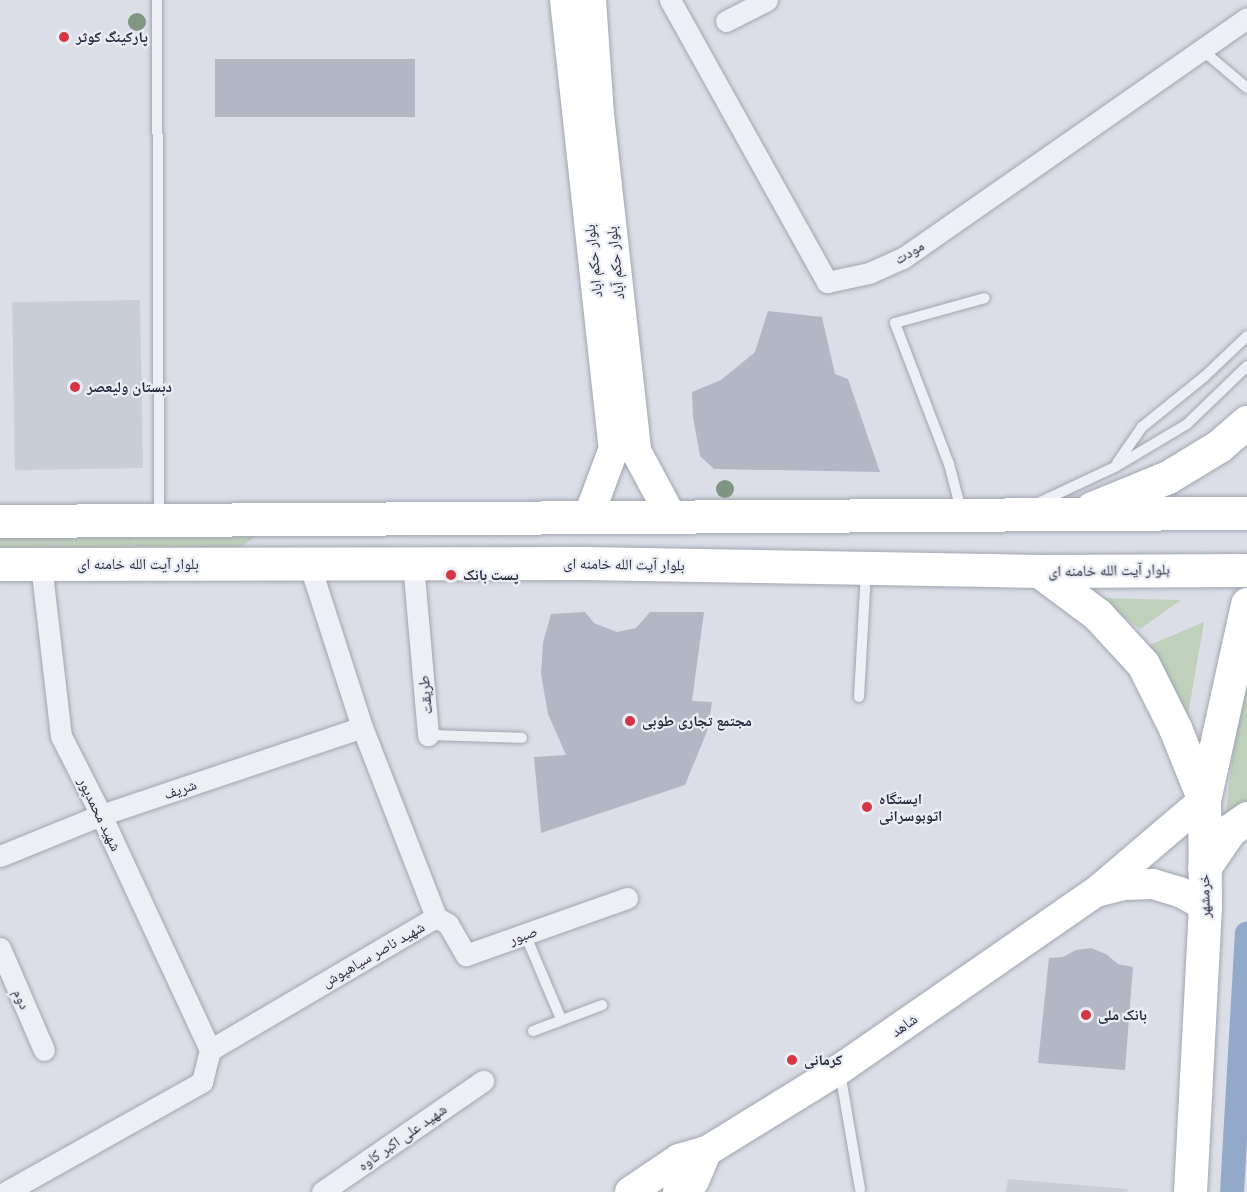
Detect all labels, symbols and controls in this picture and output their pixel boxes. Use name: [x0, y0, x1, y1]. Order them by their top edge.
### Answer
place label: پارکینگ کوثر: [76, 28, 148, 46]
marker: پارکینگ کوثر: [57, 30, 71, 44]
street label: بلوار حکم اباد: [580, 223, 606, 299]
street label: بلوار حکم آباد: [602, 225, 628, 301]
street label: مودت: [891, 236, 927, 268]
place label: دبستان ولیعصر: [87, 378, 172, 396]
marker: دبستان ولیعصر: [68, 380, 82, 394]
street label: بلوار آیت الله خامنه ای: [563, 554, 685, 574]
street label: بلوار آیت الله خامنه ای: [77, 555, 199, 573]
street label: بلوار آیت الله خامنه ای: [1048, 560, 1170, 580]
place label: پست بانک: [463, 566, 519, 584]
marker: پست بانک: [444, 568, 458, 582]
street label: طریقت: [414, 675, 436, 715]
place label: مجتمع تجاری طوبی: [642, 712, 752, 730]
marker: مجتمع تجاری طوبی: [623, 714, 637, 728]
street label: شهید محمدپور: [74, 774, 126, 854]
street label: شریف: [161, 775, 199, 803]
place label: ایستگاه اتوبوسرانی: [879, 789, 942, 824]
marker: ایستگاه اتوبوسرانی: [860, 800, 874, 814]
street label: خرمشهر: [1195, 874, 1213, 918]
street label: شهید ناصر سیاهپوش: [318, 917, 428, 991]
street label: صبور: [506, 922, 540, 948]
street label: دوم: [10, 986, 34, 1012]
place label: بانک ملی: [1098, 1006, 1147, 1024]
marker: بانک ملی: [1079, 1008, 1093, 1022]
street label: شاهد: [887, 1009, 921, 1041]
place label: کرمانی: [804, 1051, 842, 1069]
marker: کرمانی: [785, 1053, 799, 1067]
street label: شهید علی اکبر کاوه: [354, 1100, 450, 1174]

